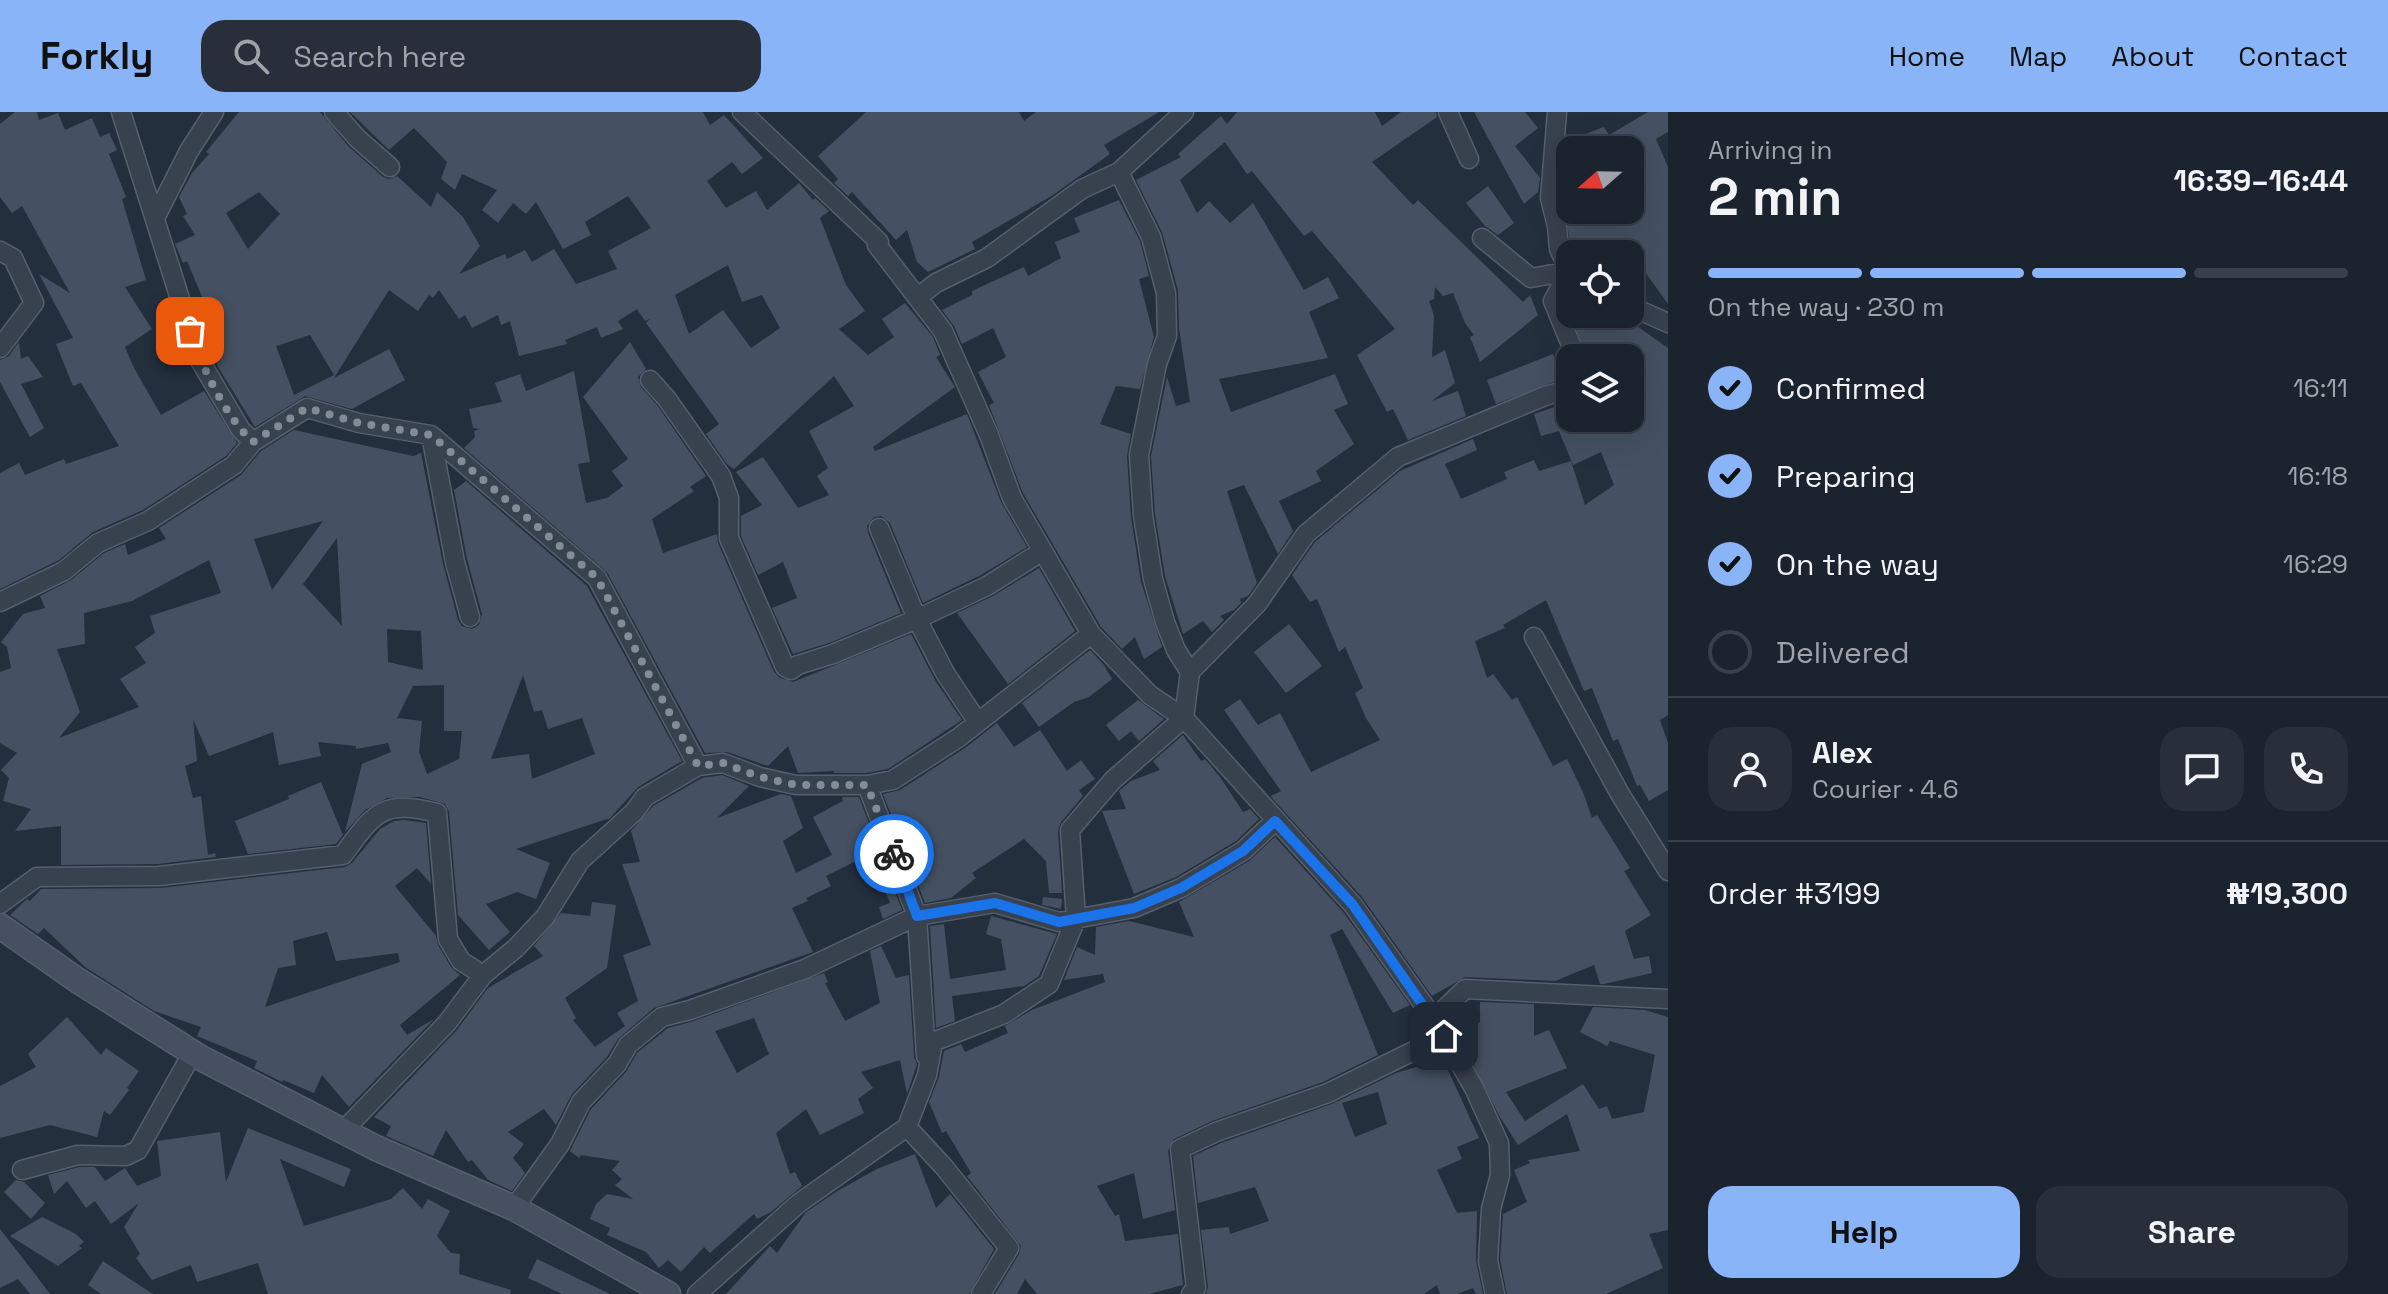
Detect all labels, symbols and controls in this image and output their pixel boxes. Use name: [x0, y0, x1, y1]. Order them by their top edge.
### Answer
search box: [201, 20, 761, 92]
text: Forkly: [40, 32, 153, 80]
icon: search: [229, 34, 273, 78]
text: Search here: [293, 37, 466, 76]
text: Home: [1889, 38, 1965, 74]
text: Map: [2009, 38, 2067, 74]
text: About: [2111, 38, 2194, 74]
text: Contact: [2238, 38, 2348, 74]
text: Arriving in: [1708, 133, 1832, 167]
north arrow: [1556, 136, 1644, 224]
map controls: [1556, 136, 1644, 432]
text: 16:39–16:44: [2173, 161, 2348, 200]
text: 2 min: [1708, 164, 1842, 230]
button: locate: [1556, 240, 1644, 328]
text: On the way · 230 m: [1708, 290, 1944, 324]
pin: [156, 297, 224, 365]
icon: bag: [168, 309, 212, 353]
button: layers: [1556, 344, 1644, 432]
icon: check: [1708, 366, 1752, 410]
text: Confirmed: [1776, 369, 1926, 408]
text: 16:11: [2293, 371, 2348, 405]
icon: check: [1708, 454, 1752, 498]
text: Preparing: [1776, 457, 1915, 496]
text: 16:18: [2288, 459, 2348, 493]
icon: check: [1708, 542, 1752, 586]
text: On the way: [1776, 545, 1939, 584]
text: 16:29: [2283, 547, 2348, 581]
text: Delivered: [1776, 633, 1910, 672]
button: person: [1708, 727, 1792, 811]
button: chat: [2160, 727, 2244, 811]
button: phone: [2264, 727, 2348, 811]
text: Alex: [1812, 733, 1873, 772]
text: Courier · 4.6: [1812, 772, 1959, 806]
courier: [854, 814, 934, 894]
icon: bike: [872, 832, 916, 876]
text: Order #3199: [1708, 874, 1881, 913]
text: ₦19,300: [2226, 874, 2348, 913]
pin: [1410, 1002, 1478, 1070]
icon: home: [1422, 1014, 1466, 1058]
button: Help: [1708, 1186, 2020, 1278]
button: Share: [2036, 1186, 2348, 1278]

